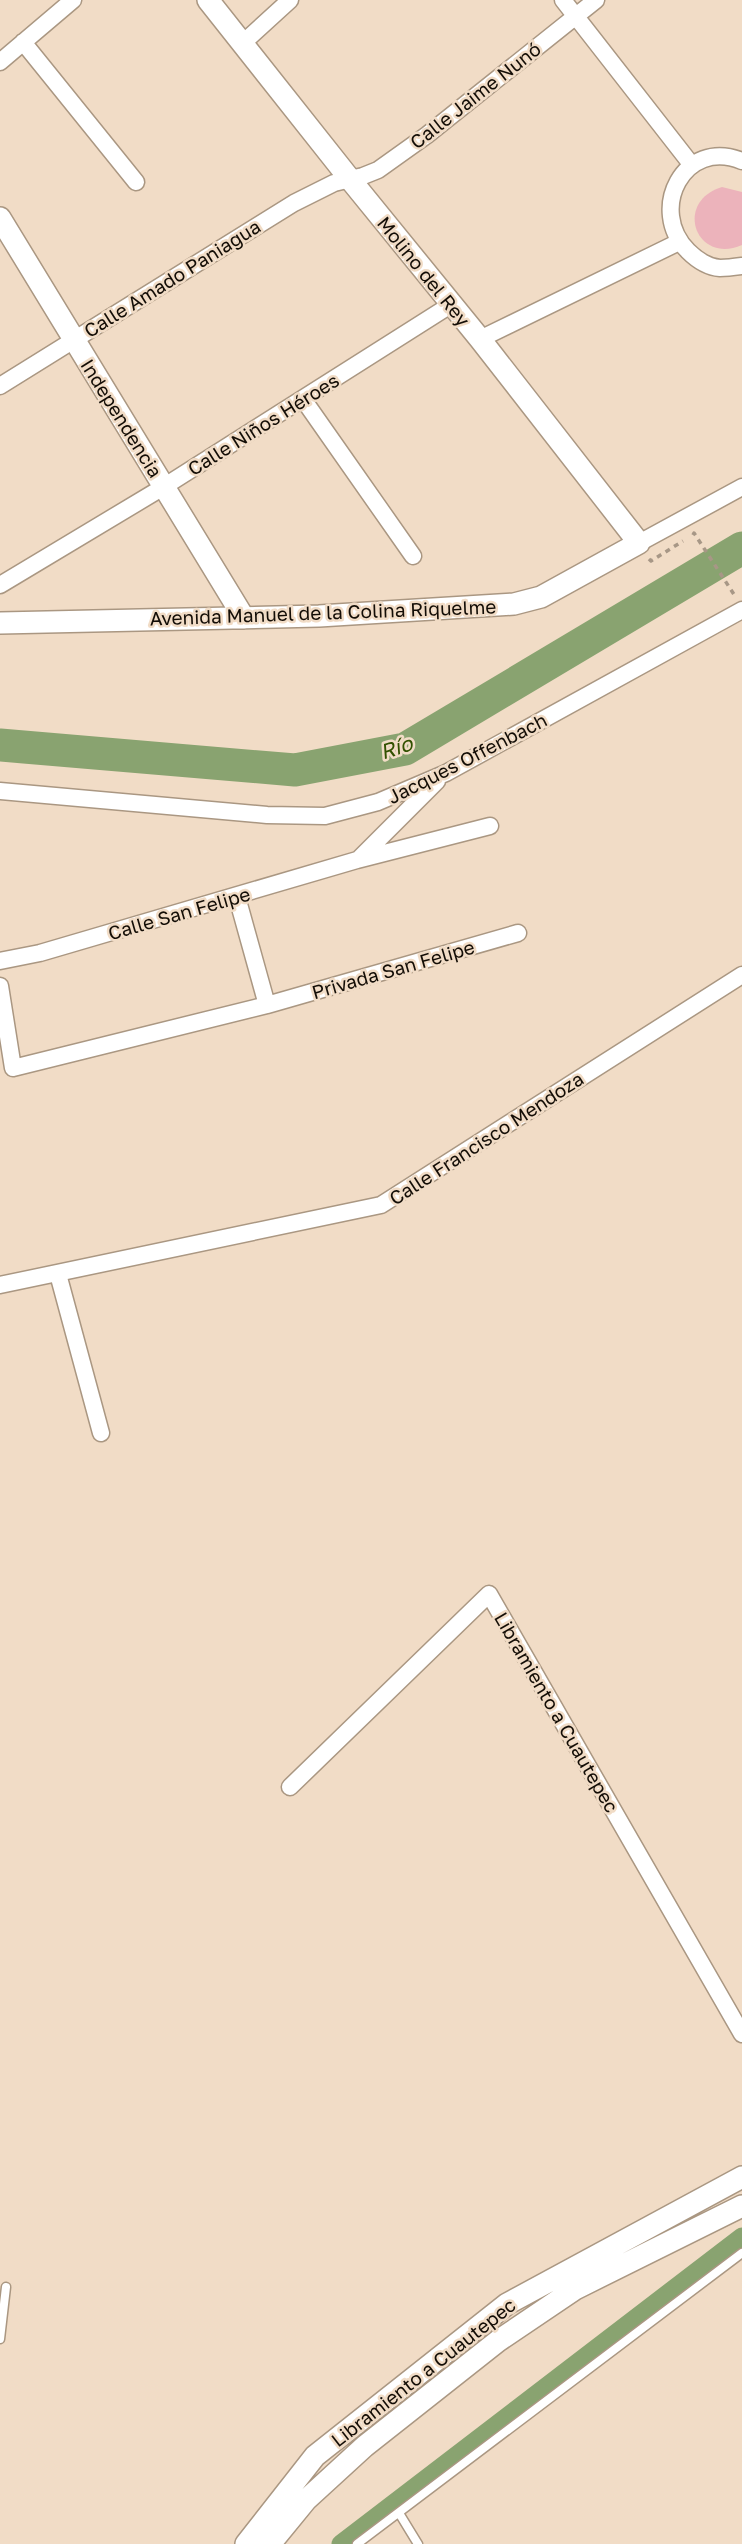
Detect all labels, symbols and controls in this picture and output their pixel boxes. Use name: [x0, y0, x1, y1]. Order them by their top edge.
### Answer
street label: Calle Jaime Nunó: [405, 37, 545, 153]
street label: Molino del Rey: [373, 212, 475, 331]
street label: Calle Amado Paniagua: [79, 214, 265, 342]
street label: Independencia: [76, 355, 168, 481]
street label: Calle Niños Héroes: [183, 368, 343, 480]
street label: Avenida Manuel de la Colina Riquelme: [149, 594, 497, 630]
street label: Jacques Offenbach: [383, 708, 551, 808]
water label: Río: [377, 729, 417, 764]
street label: Calle San Felipe: [105, 882, 253, 944]
street label: Privada San Felipe: [309, 935, 477, 1003]
street label: Calle Francisco Mendoza: [385, 1067, 587, 1209]
street label: Libramiento a Cuautepec: [490, 1608, 624, 1816]
street label: Libramiento a Cuautepec: [326, 2293, 520, 2451]

